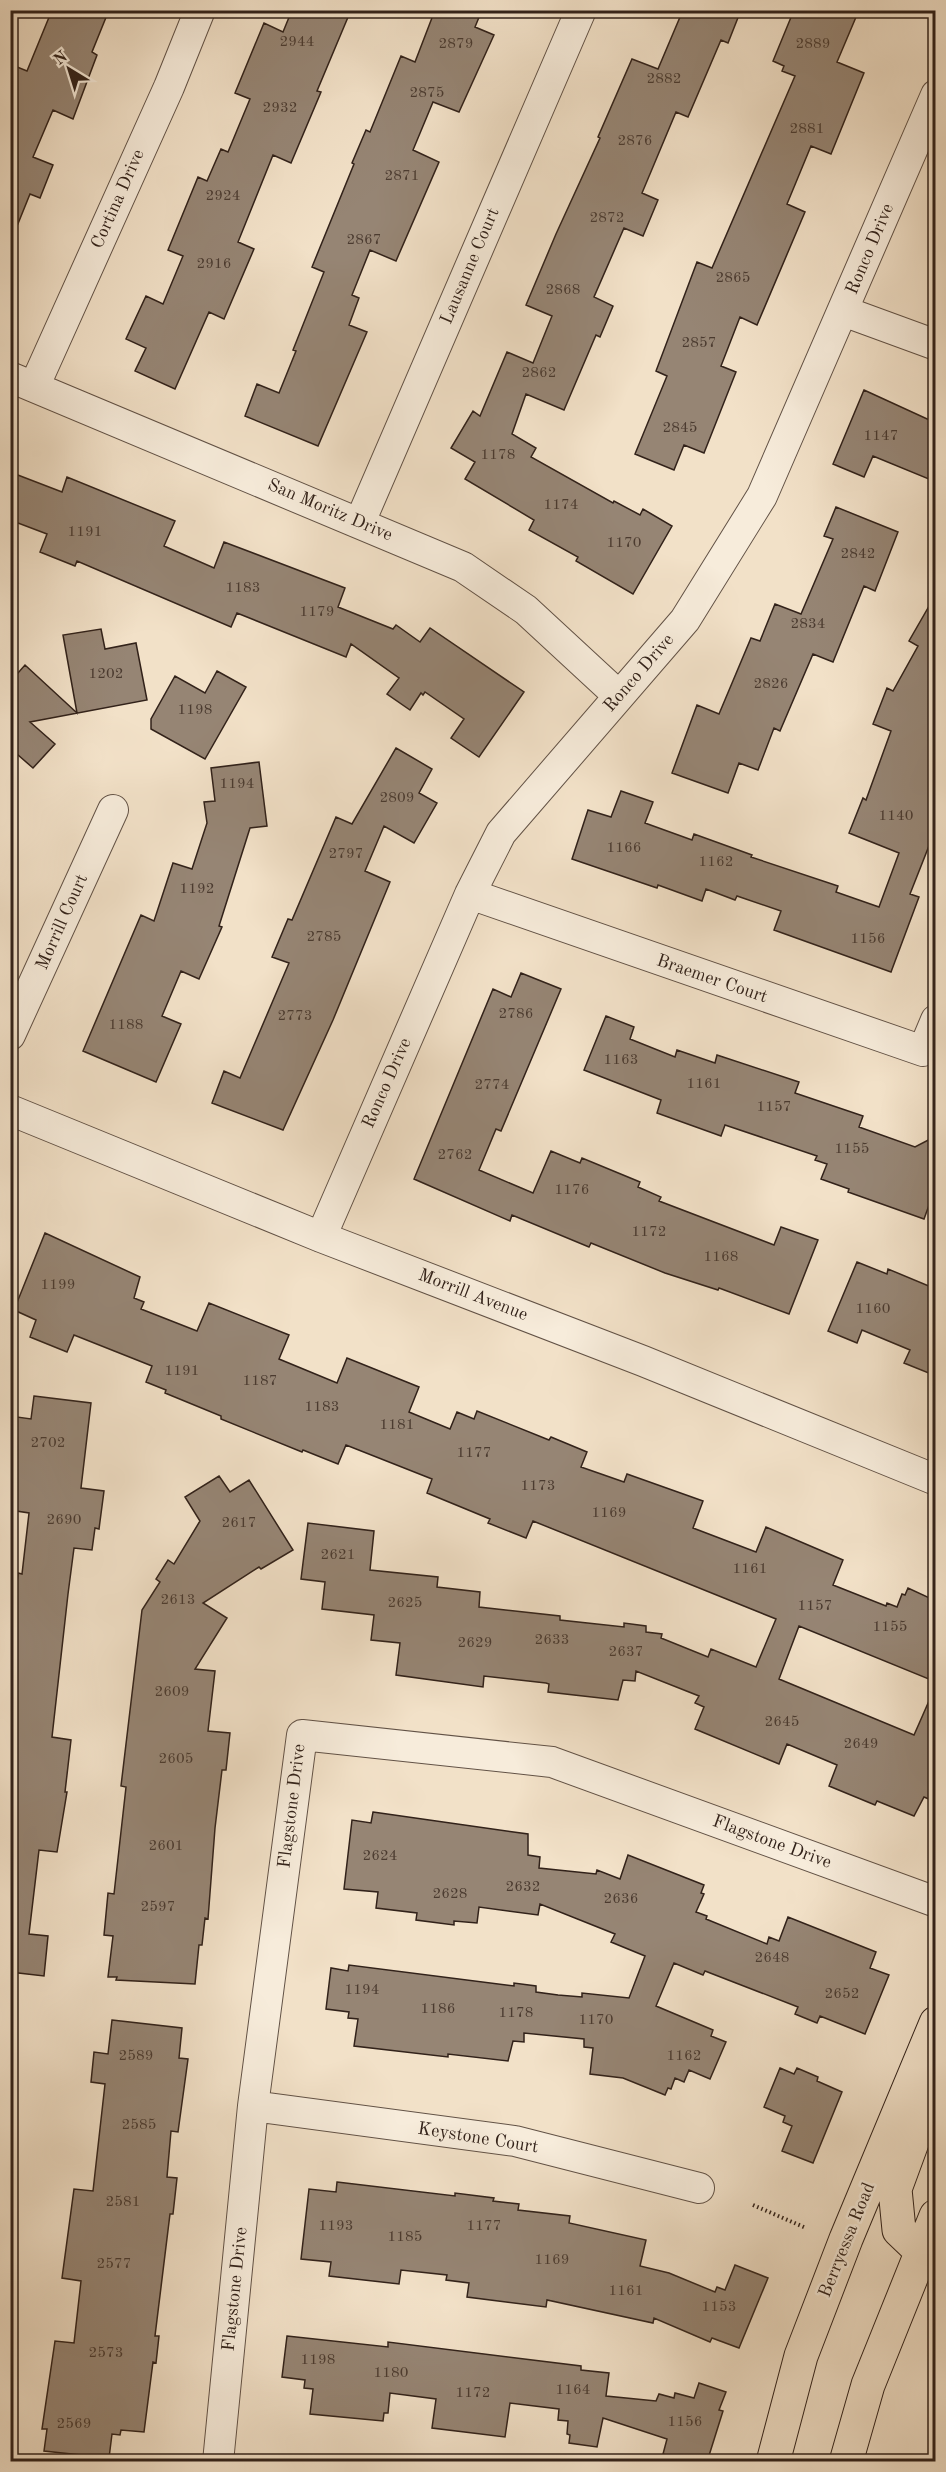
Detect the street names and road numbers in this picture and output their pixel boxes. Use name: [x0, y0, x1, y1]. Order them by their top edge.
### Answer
street label: Cortina Drive: [88, 147, 148, 251]
street label: Ronco Drive: [843, 201, 897, 297]
street label: Lausanne Court: [437, 205, 503, 327]
street label: San Moritz Drive: [265, 476, 395, 544]
street label: Ronco Drive: [601, 631, 677, 715]
street label: Morrill Court: [33, 871, 91, 973]
street label: Braemer Court: [654, 952, 770, 1006]
street label: Ronco Drive: [359, 1035, 415, 1131]
street label: Morrill Avenue: [416, 1266, 530, 1324]
street label: Flagstone Drive: [275, 1743, 309, 1869]
street label: Flagstone Drive: [710, 1812, 834, 1872]
street label: Keystone Court: [416, 2120, 540, 2156]
street label: Berryessa Road: [816, 2180, 878, 2300]
street label: Flagstone Drive: [220, 2226, 250, 2352]

